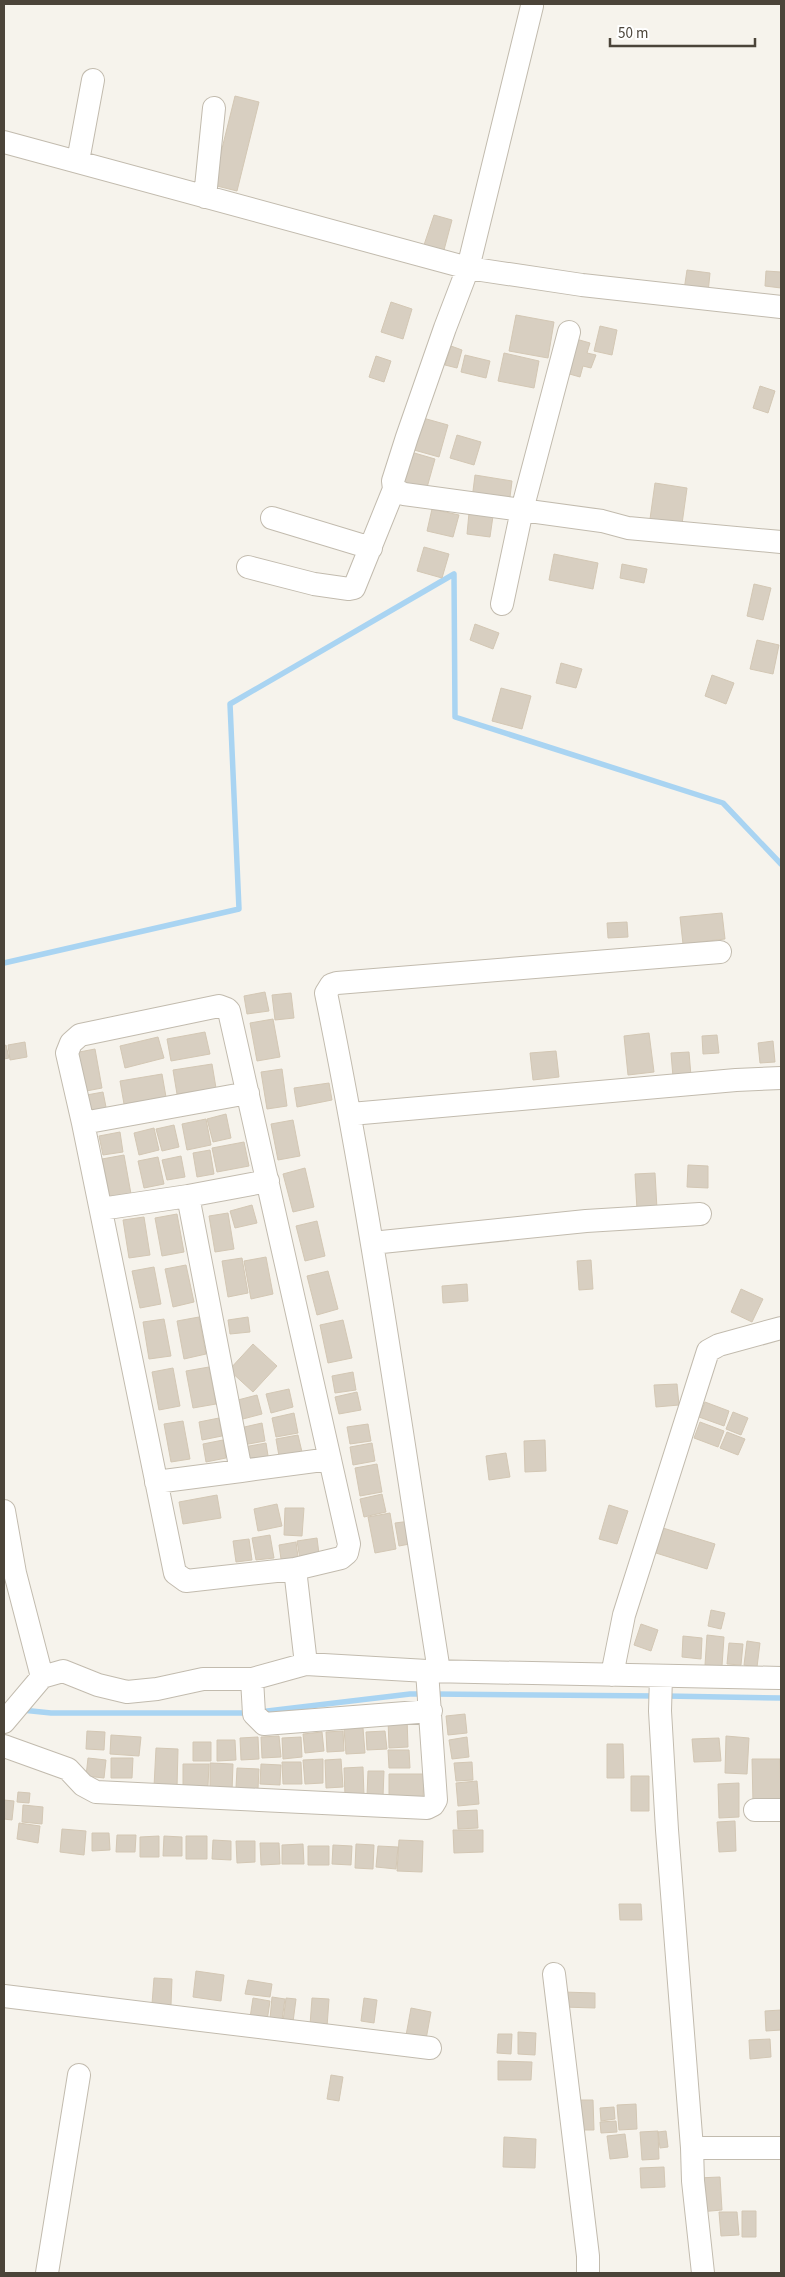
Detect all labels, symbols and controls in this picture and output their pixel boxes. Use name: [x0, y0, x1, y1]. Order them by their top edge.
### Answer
scale bar: [610, 15, 755, 47]
text: 50 m: [618, 23, 648, 44]

